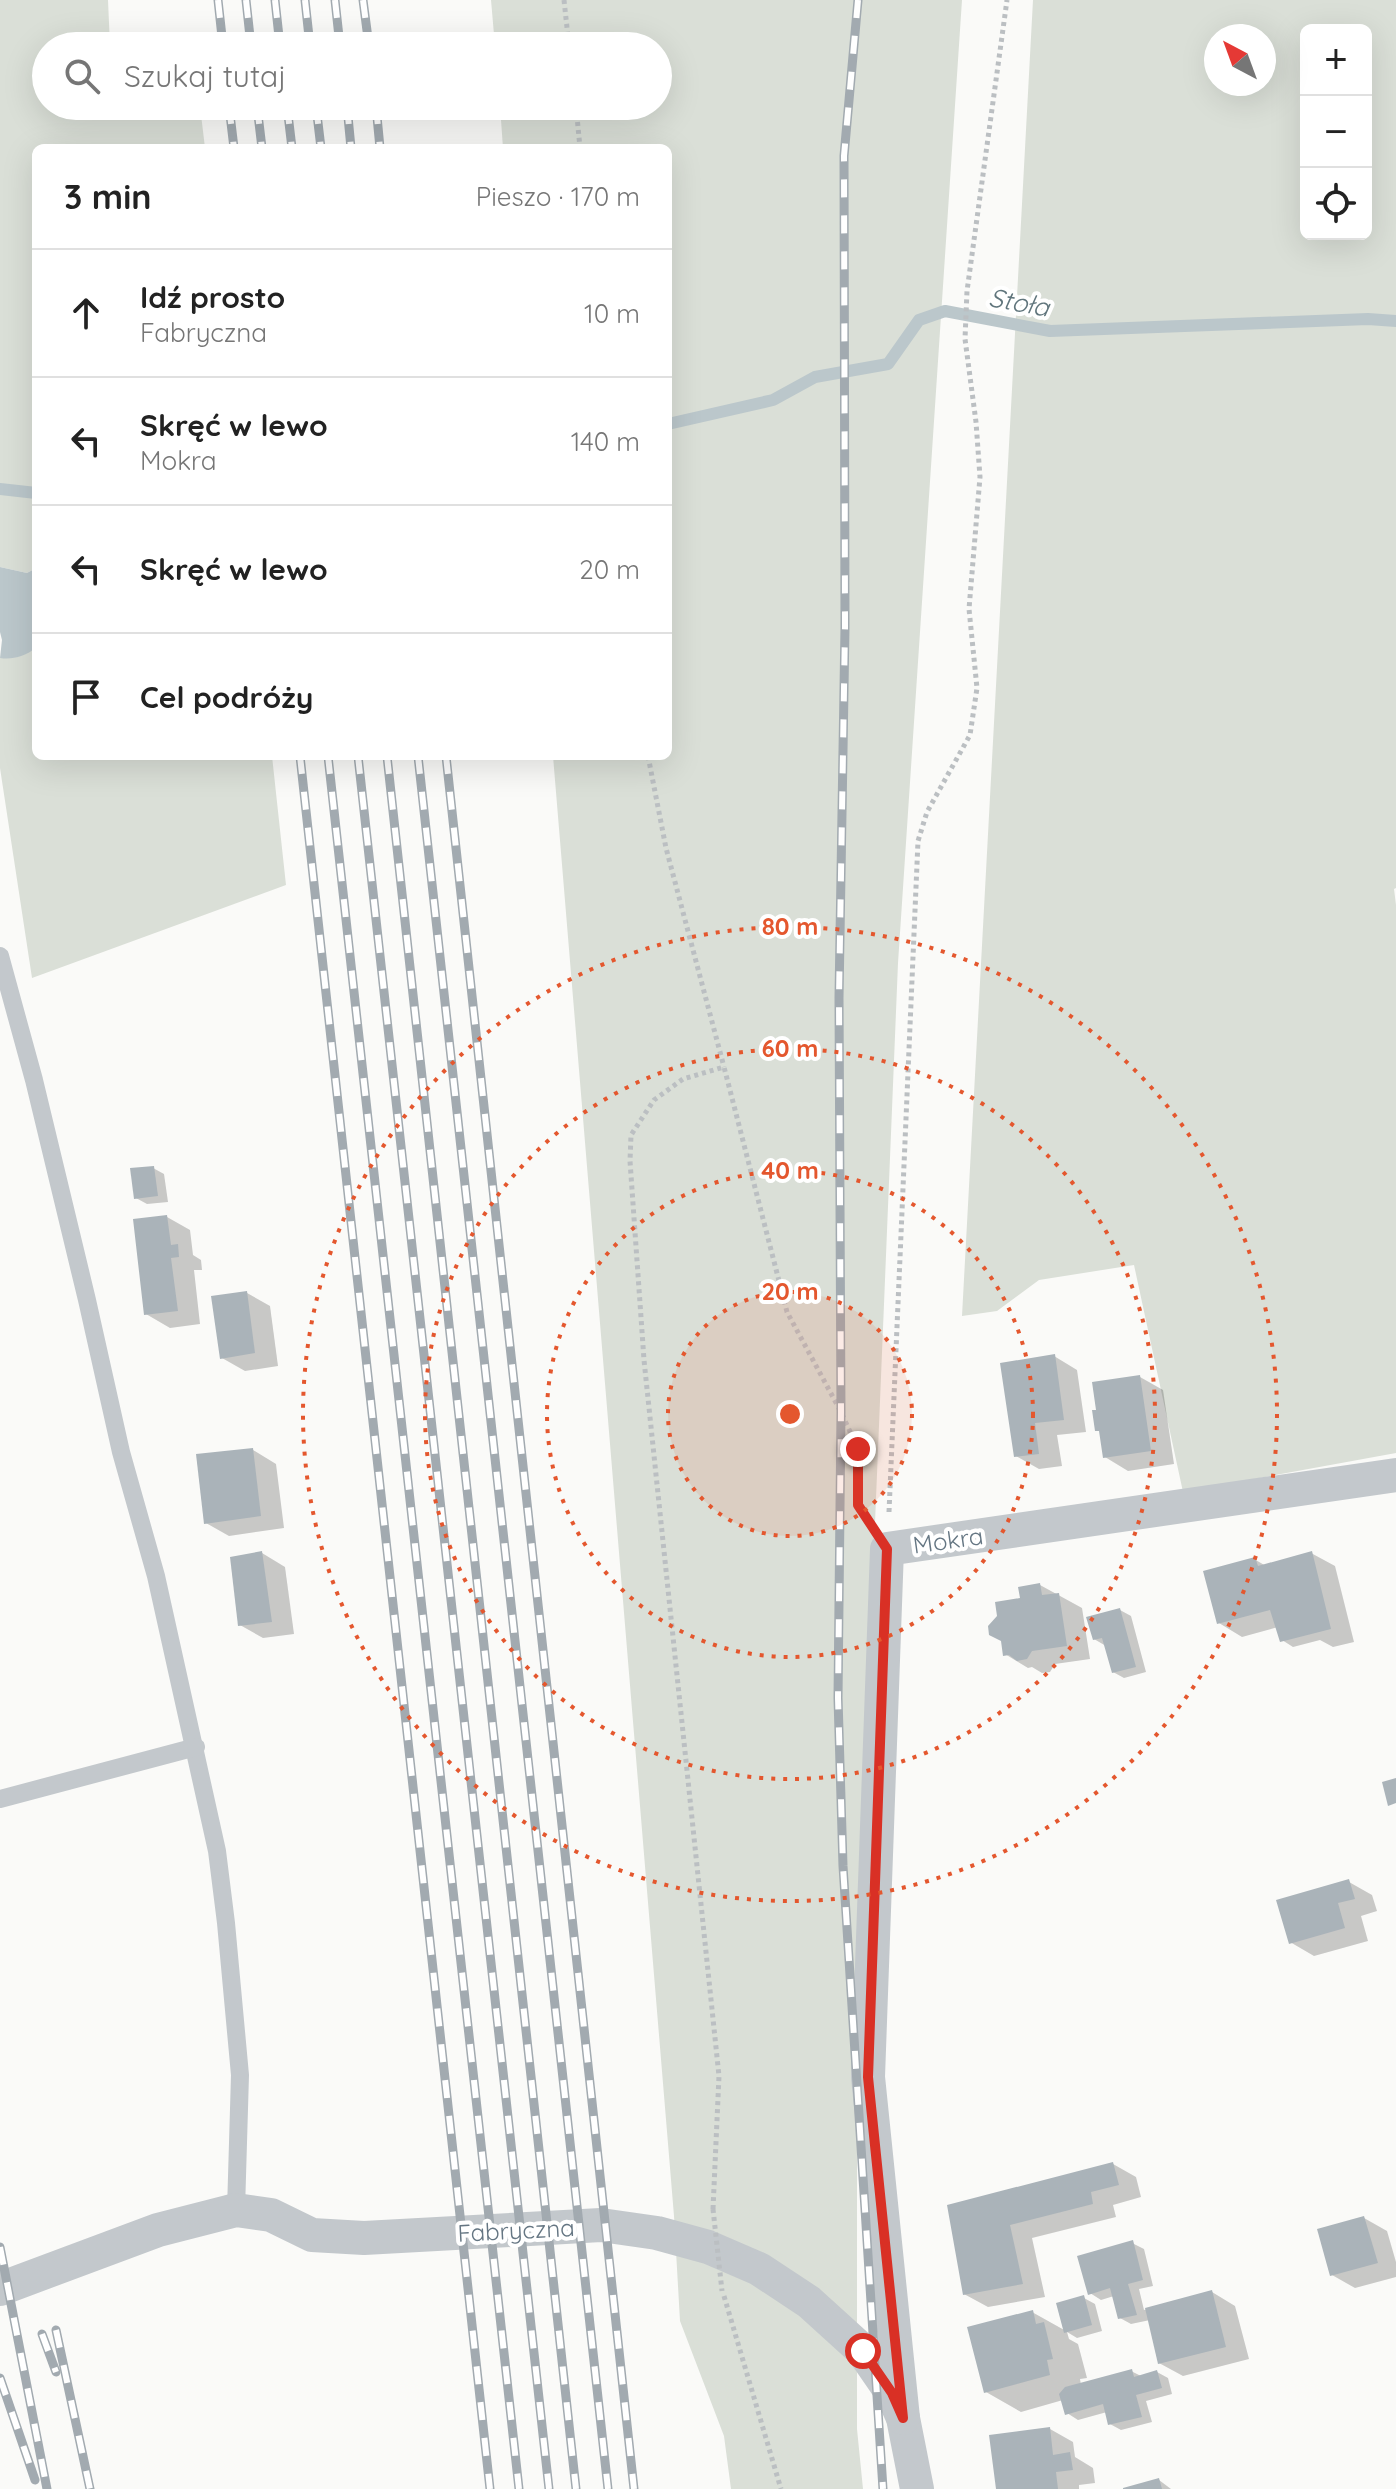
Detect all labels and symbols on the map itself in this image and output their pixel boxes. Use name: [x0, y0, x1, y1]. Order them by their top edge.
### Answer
north arrow: [1204, 24, 1276, 96]
water label: Stoła: [986, 280, 1053, 324]
text: 80 m: [762, 911, 818, 941]
text: 60 m: [762, 1033, 818, 1063]
text: 40 m: [761, 1155, 819, 1185]
text: 20 m: [761, 1276, 819, 1306]
centre of rings: [776, 1400, 804, 1428]
route end: [840, 1431, 876, 1467]
street label: Mokra: [911, 1520, 985, 1560]
street label: Fabryczna: [457, 2212, 575, 2248]
route start: [845, 2333, 881, 2369]

